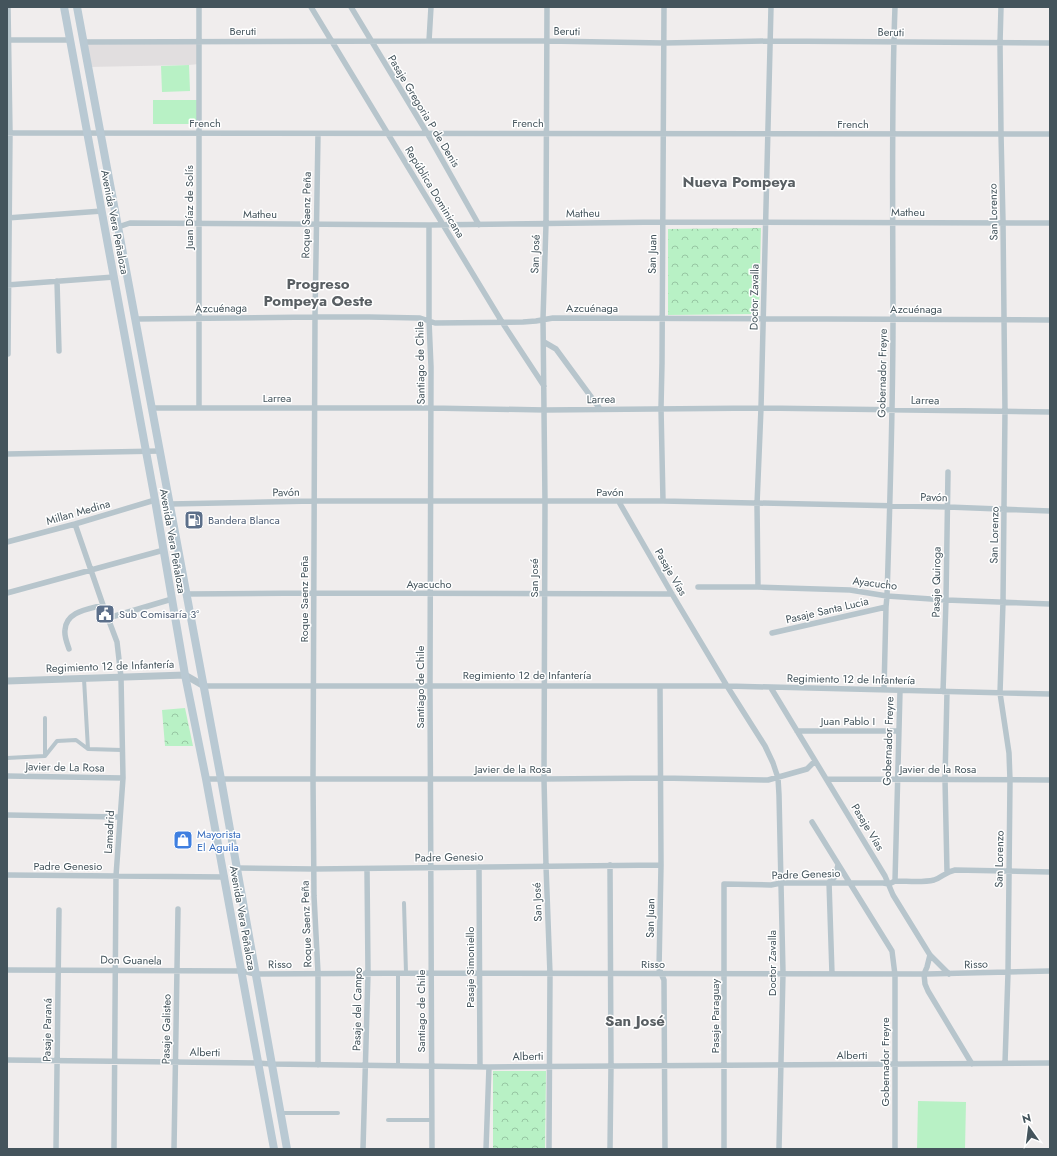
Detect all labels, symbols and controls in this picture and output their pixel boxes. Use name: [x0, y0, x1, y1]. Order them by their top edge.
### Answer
street label: Beruti: [230, 23, 257, 39]
street label: Beruti: [553, 23, 581, 39]
street label: Beruti: [877, 24, 905, 40]
street label: Pasaje Gregoria P de Denis: [384, 52, 464, 171]
street label: French: [189, 115, 221, 131]
street label: French: [512, 115, 544, 131]
street label: French: [837, 116, 869, 132]
street label: República Dominicana: [401, 143, 469, 241]
street label: Juan Díaz de Solís: [181, 165, 197, 251]
street label: Avenida Vera Peñaloza: [97, 168, 133, 276]
street label: Roque Saenz Peña: [297, 171, 315, 259]
district label: Nueva Pompeya: [683, 171, 795, 193]
street label: San Lorenzo: [985, 183, 1001, 241]
street label: Matheu: [891, 204, 925, 220]
street label: Matheu: [566, 205, 600, 221]
street label: Matheu: [243, 206, 277, 222]
street label: San José: [526, 234, 544, 274]
street label: San Juan: [644, 234, 660, 274]
street label: Doctor Zavalla: [745, 264, 763, 330]
district label: Progreso Pompeya Oeste: [263, 273, 373, 312]
street label: Azcuénaga: [195, 300, 247, 316]
street label: Azcuénaga: [566, 300, 618, 316]
street label: Azcuénaga: [890, 301, 942, 317]
street label: Santiago de Chile: [411, 321, 429, 405]
street label: Gobernador Freyre: [873, 328, 891, 418]
street label: Larrea: [263, 390, 291, 406]
street label: Larrea: [587, 391, 615, 407]
street label: Larrea: [911, 392, 939, 408]
street label: Pavón: [272, 484, 300, 500]
street label: Pavón: [596, 484, 624, 500]
street label: Avenida Vera Peñaloza: [156, 487, 190, 595]
street label: Pavón: [920, 489, 948, 505]
street label: Millan Medina: [44, 495, 112, 529]
street label: San Lorenzo: [986, 506, 1002, 564]
fuel station icon: Bandera Blanca: [183, 509, 205, 531]
place label: Bandera Blanca: [208, 512, 280, 528]
street label: Pasaje Vías: [651, 545, 691, 599]
street label: Pasaje Quiroga: [927, 546, 945, 618]
street label: Roque Saenz Peña: [296, 556, 312, 642]
street label: San José: [526, 558, 542, 598]
street label: Ayacucho: [852, 572, 898, 594]
street label: Ayacucho: [407, 576, 451, 592]
street label: Pasaje Santa Lucia: [784, 593, 870, 627]
public building icon: Sub Comisaría 3°: [94, 603, 116, 625]
place label: Sub Comisaría 3°: [119, 606, 199, 622]
street label: Santiago de Chile: [412, 645, 428, 729]
street label: Regimiento 12 de Infantería: [46, 656, 174, 676]
street label: Regimiento 12 de Infantería: [463, 667, 591, 683]
street label: Regimiento 12 de Infantería: [787, 670, 915, 688]
street label: Gobernador Freyre: [878, 696, 898, 786]
street label: Juan Pablo I: [819, 713, 875, 729]
street label: Javier de La Rosa: [23, 758, 105, 776]
street label: Javier de la Rosa: [473, 761, 551, 777]
street label: Javier de la Rosa: [898, 761, 976, 777]
street label: Pasaje Vías: [848, 800, 889, 854]
street label: Lamadrid: [100, 810, 118, 854]
place label: Mayorista El Aguila: [197, 826, 241, 855]
shop icon: Mayorista El Aguila: [172, 829, 194, 851]
street label: San Lorenzo: [991, 830, 1007, 888]
street label: Padre Genesio: [414, 848, 484, 866]
street label: Padre Genesio: [34, 858, 102, 874]
street label: Avenida Vera Peñaloza: [226, 864, 260, 972]
street label: Padre Genesio: [771, 865, 841, 883]
street label: Roque Saenz Peña: [296, 880, 316, 968]
street label: San José: [528, 882, 546, 922]
street label: San Juan: [642, 898, 658, 938]
street label: Pasaje Simoniello: [462, 926, 478, 1008]
street label: Doctor Zavalla: [764, 930, 780, 996]
street label: Don Guanela: [100, 951, 162, 969]
street label: Risso: [268, 956, 292, 972]
street label: Risso: [641, 956, 665, 972]
street label: Risso: [964, 956, 988, 972]
street label: Pasaje del Campo: [348, 967, 366, 1051]
street label: Santiago de Chile: [413, 969, 429, 1053]
street label: Pasaje Paraguay: [707, 979, 723, 1053]
street label: Pasaje Galisteo: [157, 994, 175, 1064]
street label: Pasaje Paraná: [38, 998, 56, 1062]
district label: San José: [605, 1010, 665, 1032]
street label: Gobernador Freyre: [877, 1017, 893, 1107]
street label: Alberti: [189, 1044, 221, 1060]
street label: Alberti: [837, 1047, 868, 1063]
street label: Alberti: [512, 1048, 544, 1064]
north arrow: [1009, 1108, 1049, 1148]
text: N: [1020, 1109, 1033, 1127]

